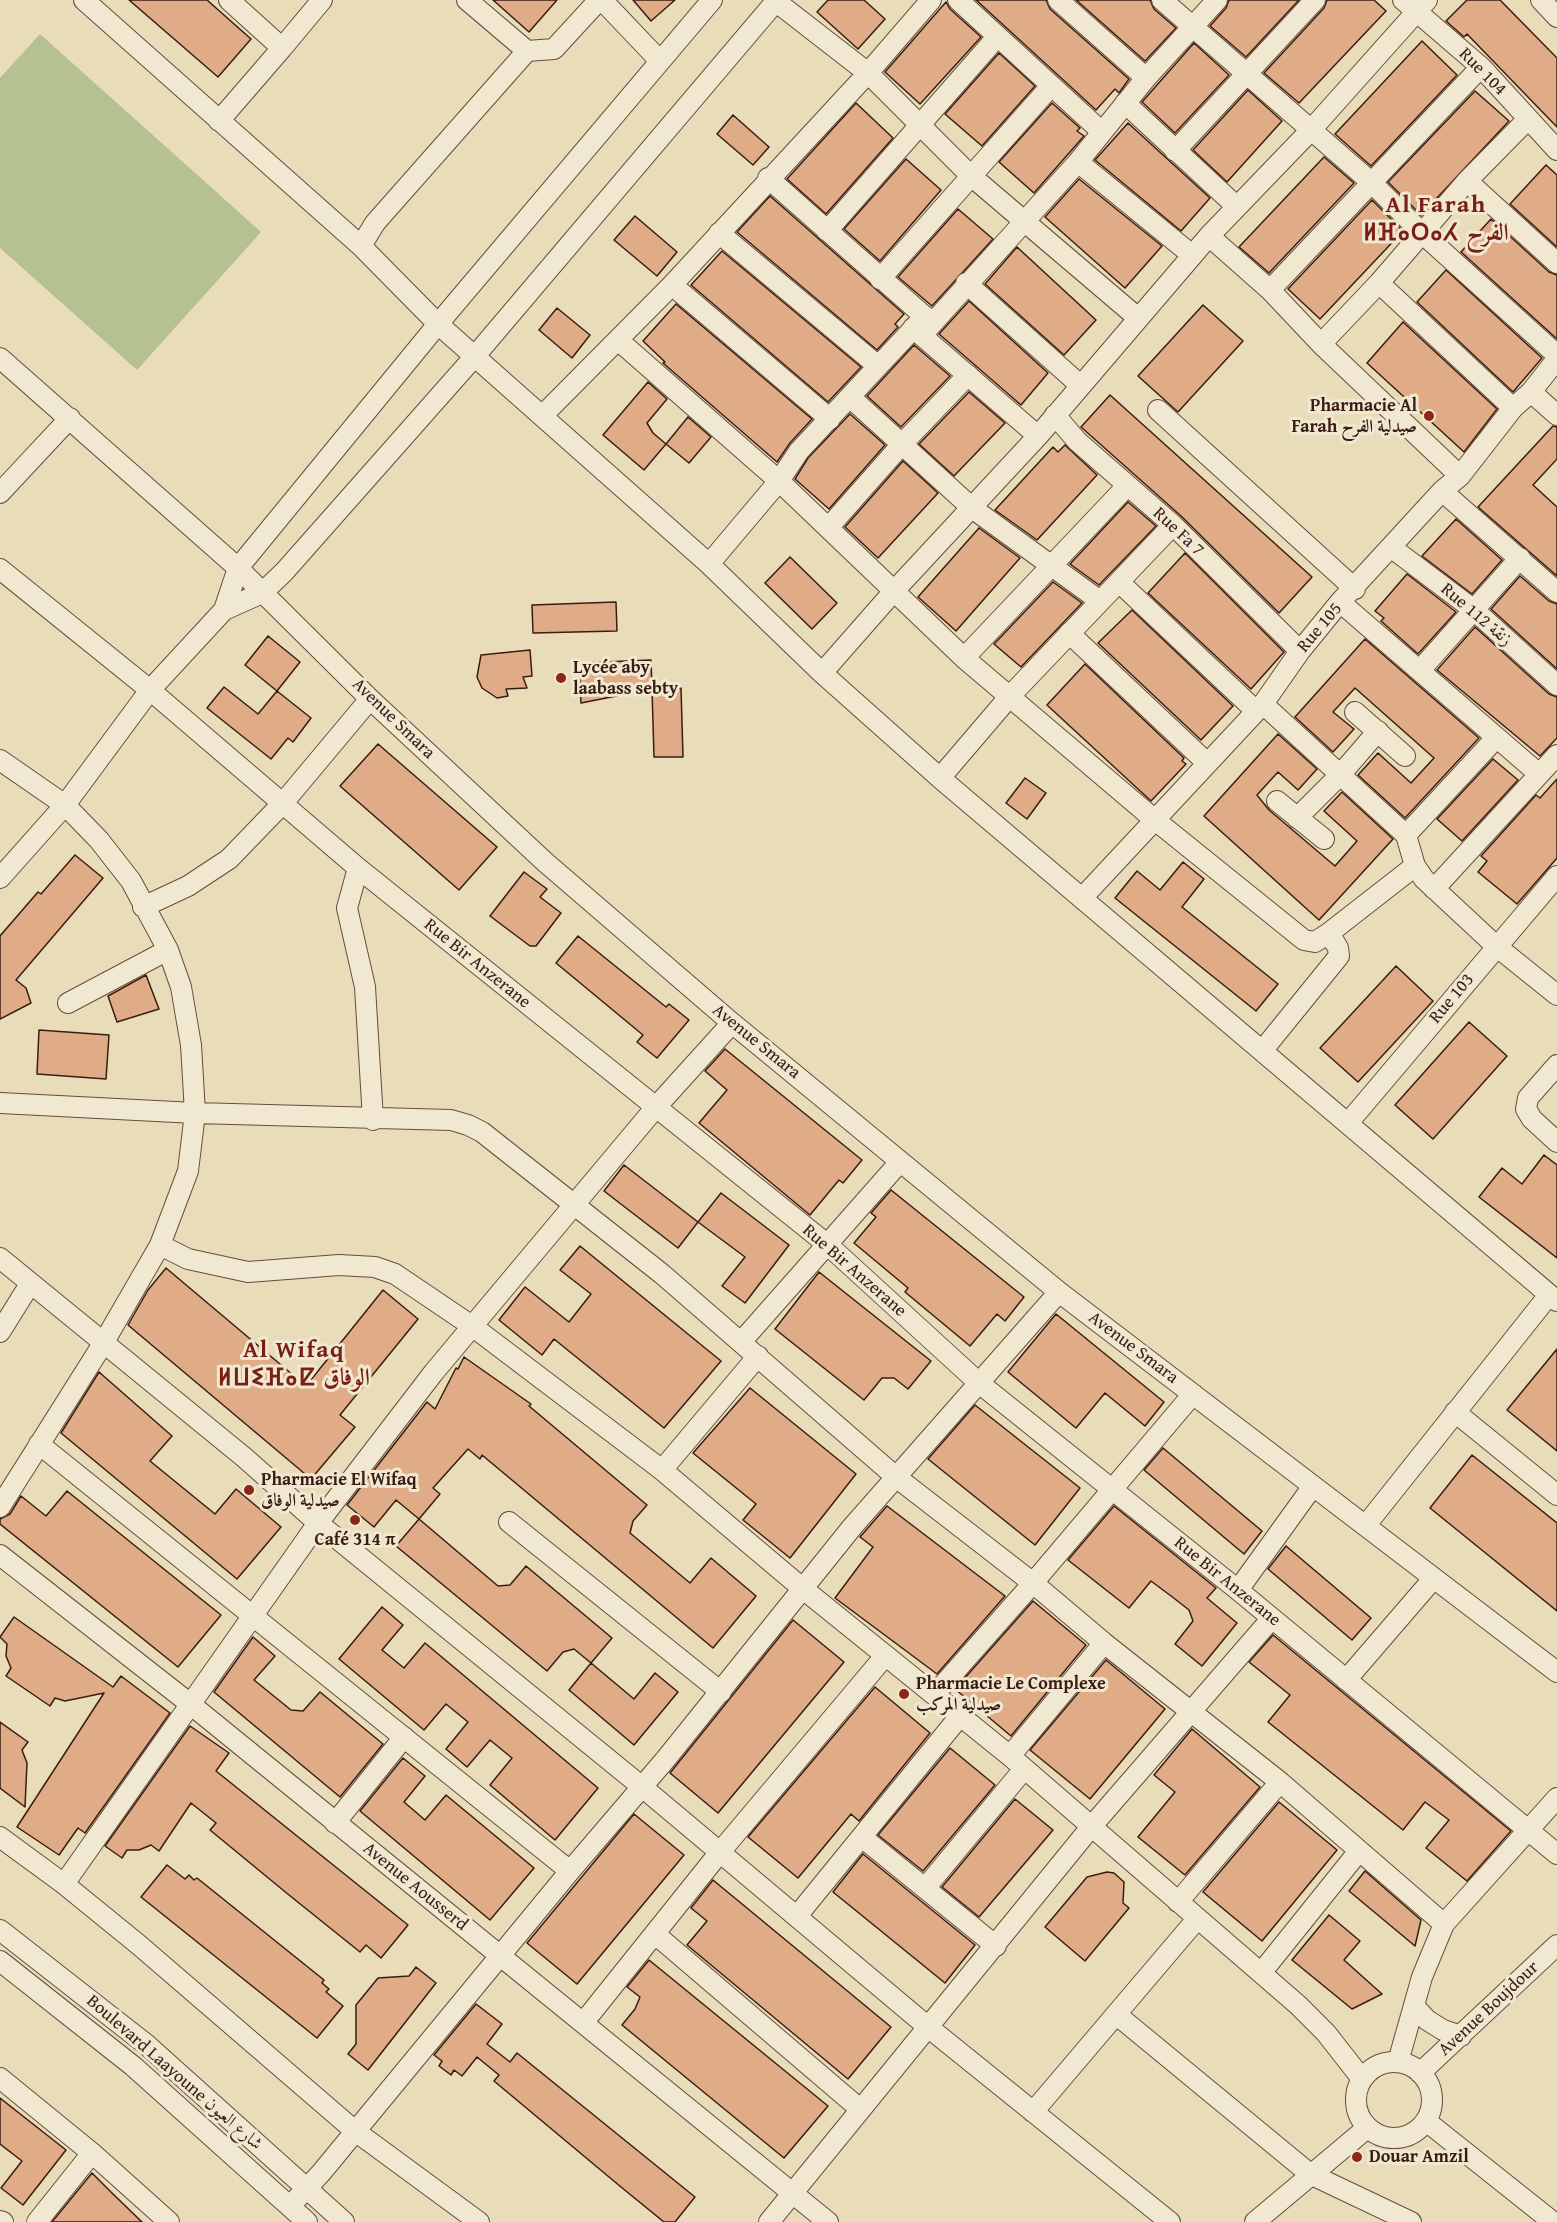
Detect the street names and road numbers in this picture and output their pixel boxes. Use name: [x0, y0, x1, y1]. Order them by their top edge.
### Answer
street label: Rue 104: [1454, 44, 1510, 100]
street label: Rue Fa 7: [1148, 503, 1208, 561]
street label: Rue 112 زنقة: [1436, 579, 1516, 651]
street label: Rue 105: [1293, 599, 1347, 657]
street label: Avenue Smara: [347, 674, 439, 764]
street label: Rue Bir Anzerane: [419, 914, 535, 1014]
street label: Rue 103: [1425, 970, 1479, 1028]
street label: Avenue Smara: [708, 1000, 804, 1084]
street label: Rue Bir Anzerane: [798, 1220, 910, 1322]
street label: Avenue Smara: [1084, 1307, 1182, 1389]
street label: Rue Bir Anzerane: [1169, 1532, 1285, 1632]
street label: Avenue Aousserd: [358, 1838, 472, 1936]
street label: Avenue Boujdour: [1434, 1957, 1544, 2061]
street label: Boulevard Laayoune شارع العيون: [82, 1991, 266, 2155]

